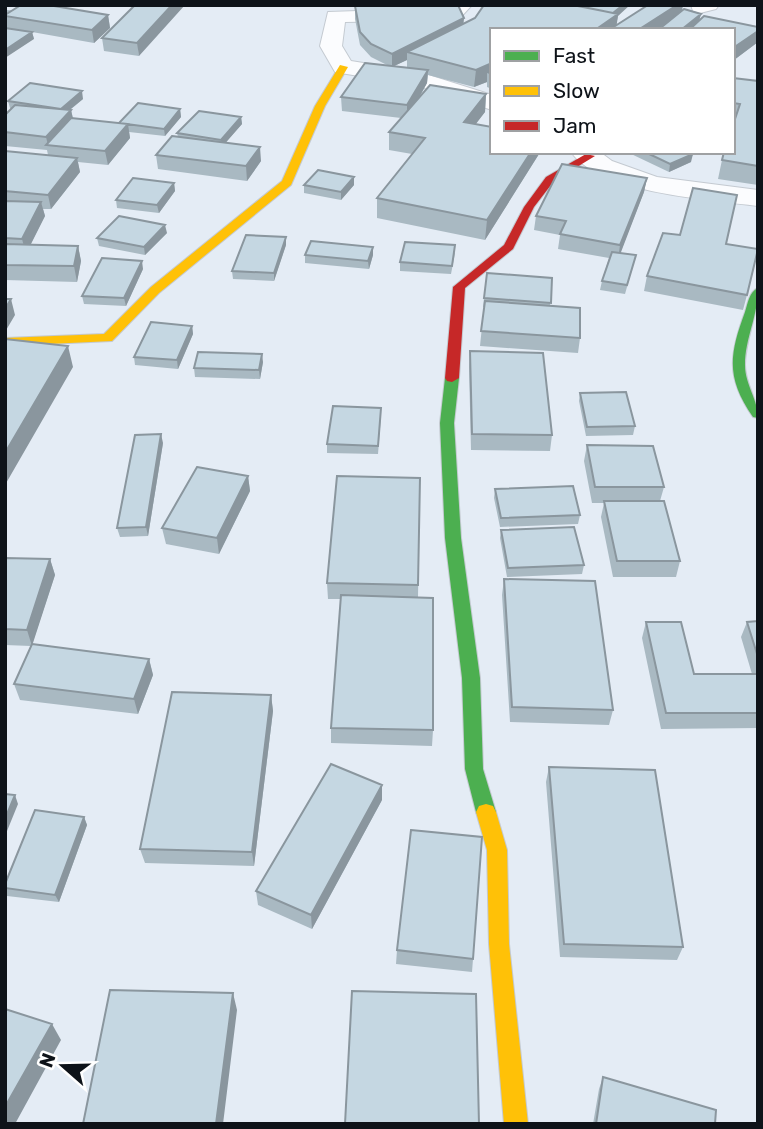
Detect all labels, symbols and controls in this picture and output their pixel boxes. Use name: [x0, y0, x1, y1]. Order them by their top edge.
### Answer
legend: [490, 28, 735, 154]
text: Fast: [553, 43, 595, 68]
text: Slow: [553, 78, 600, 103]
text: Jam: [553, 113, 597, 138]
north arrow: [28, 1031, 98, 1101]
text: N: [34, 1050, 61, 1071]

